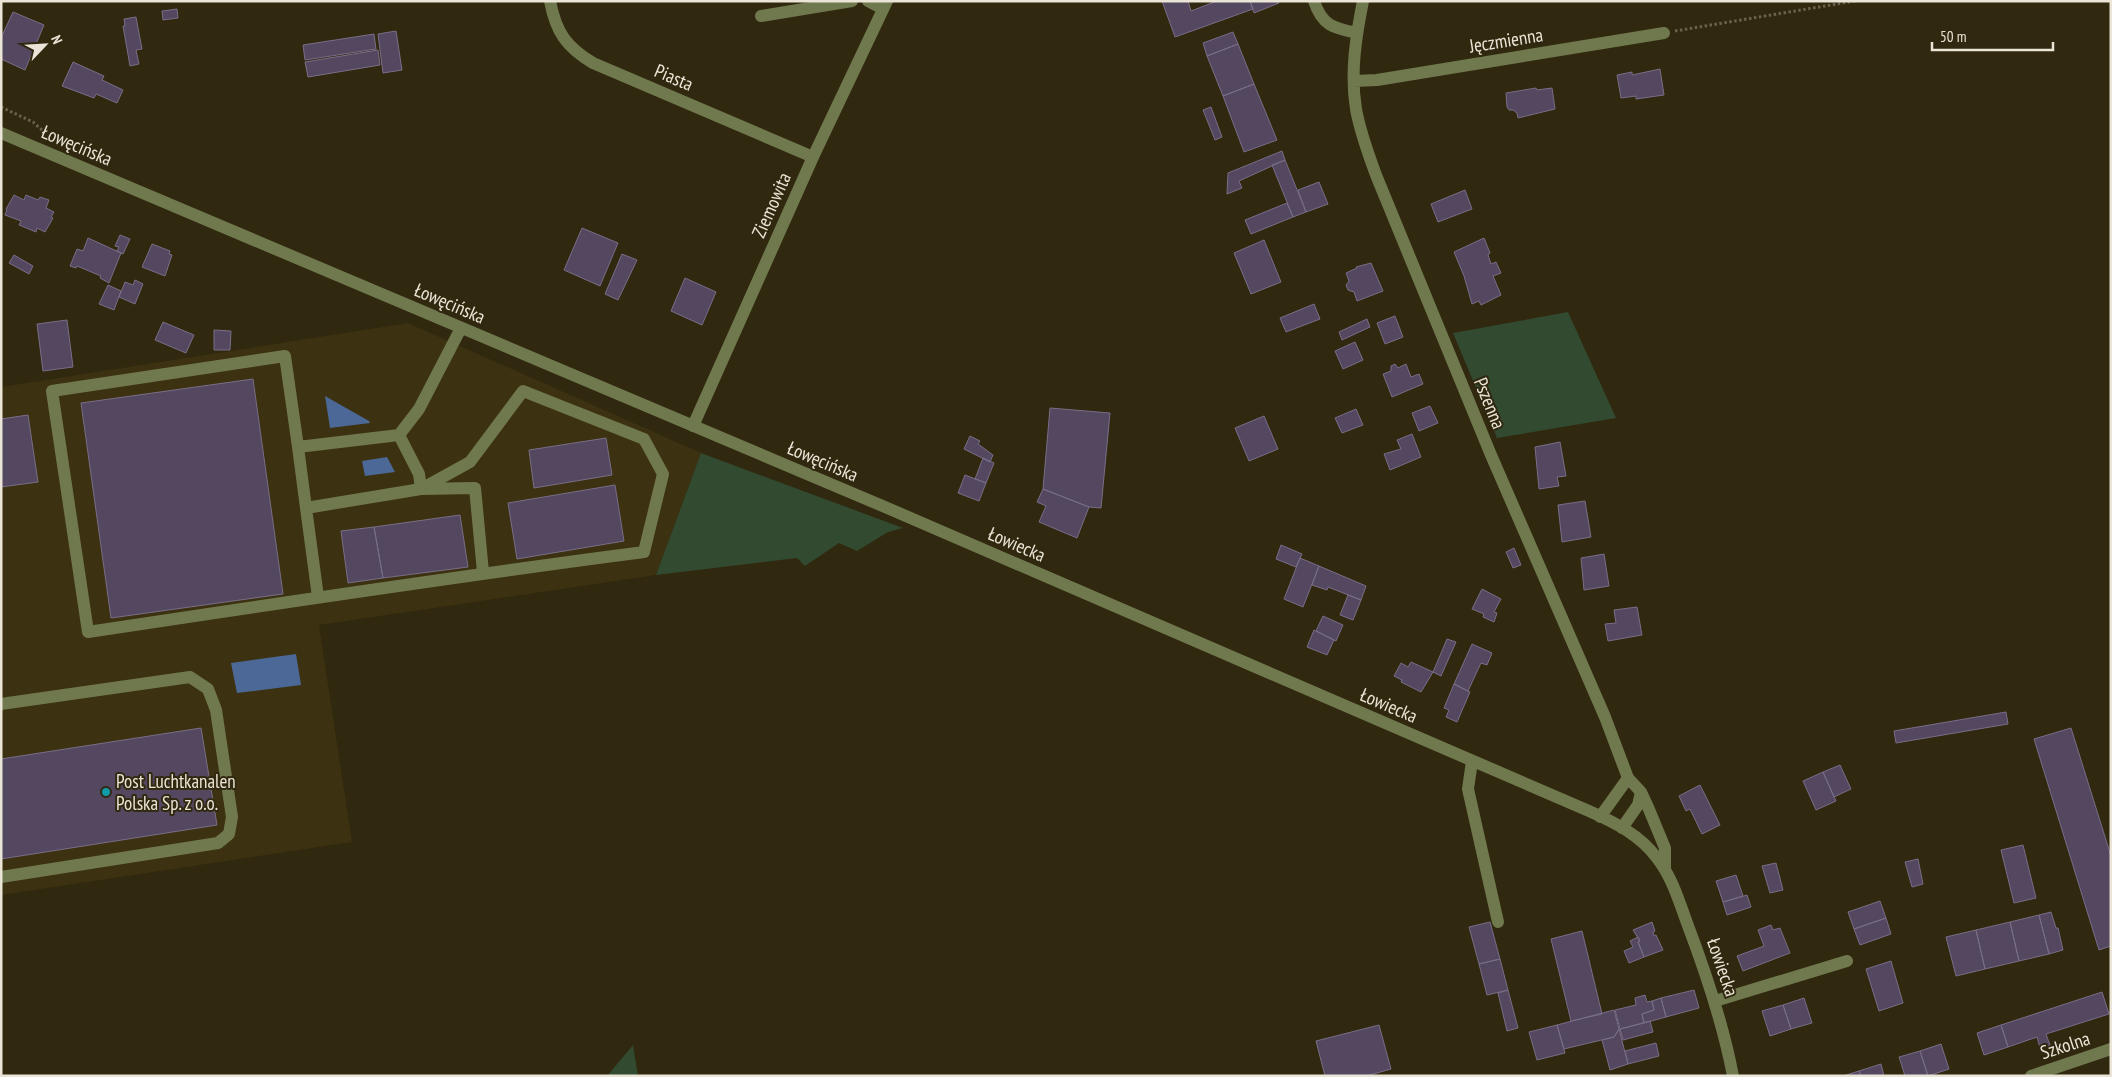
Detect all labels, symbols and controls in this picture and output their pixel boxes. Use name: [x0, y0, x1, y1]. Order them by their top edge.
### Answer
north arrow: [20, 20, 70, 70]
scale bar: [1932, 20, 2053, 52]
street label: Jęczmienna: [1466, 22, 1545, 58]
text: 50 m: [1940, 27, 1966, 46]
text: N: [47, 32, 67, 47]
street label: Piasta: [651, 58, 697, 96]
street label: Łowęcińska: [38, 119, 116, 171]
street label: Ziemowita: [746, 169, 796, 241]
street label: Łowęcińska: [411, 277, 489, 329]
street label: Pszenna: [1469, 374, 1511, 432]
street label: Łowęcińska: [784, 435, 862, 487]
street label: Łowiecka: [985, 521, 1049, 567]
street label: Łowiecka: [1357, 682, 1421, 728]
place label: Post Luchtkanalen Polska Sp. z o.o.: [116, 769, 236, 815]
marker: Post Luchtkanalen Polska Sp. z o.o.: [100, 786, 112, 798]
street label: Łowiecka: [1702, 935, 1744, 999]
street label: Szkolna: [2037, 1026, 2093, 1064]

